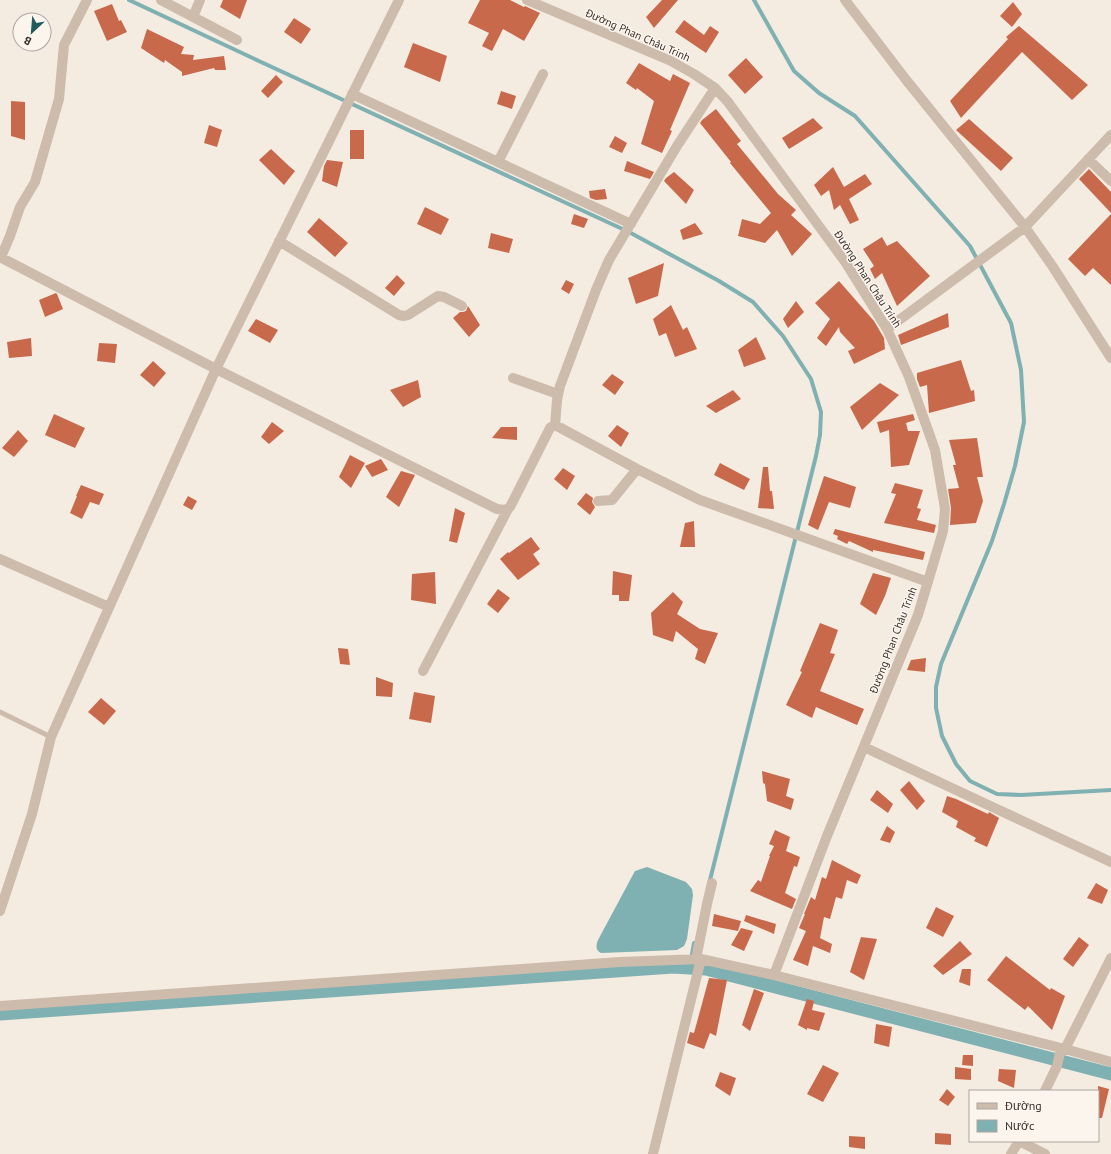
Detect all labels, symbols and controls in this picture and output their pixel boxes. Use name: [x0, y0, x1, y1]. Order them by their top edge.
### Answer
street label: Đường Phan Châu Trinh: [583, 5, 693, 64]
north arrow: [12, 12, 52, 52]
text: B: [21, 33, 34, 49]
street label: Đường Phan Châu Trinh: [831, 227, 905, 330]
street label: Đường Phan Châu Trinh: [866, 585, 920, 696]
legend: [969, 1090, 1099, 1142]
text: Đường: [1004, 1098, 1042, 1113]
text: Nước: [1005, 1118, 1035, 1133]

